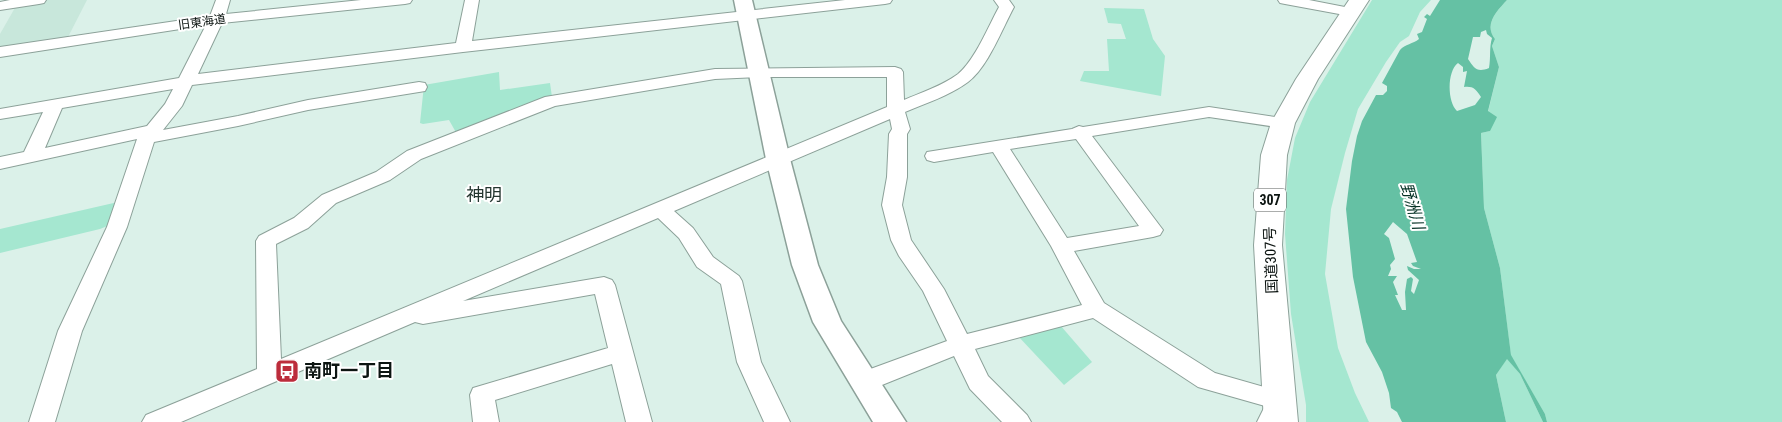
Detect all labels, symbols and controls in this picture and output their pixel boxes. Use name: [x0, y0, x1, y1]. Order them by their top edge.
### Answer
street label: 旧東海道: [177, 12, 227, 32]
water label: 野洲川: [1397, 180, 1429, 234]
district label: 神明: [466, 184, 502, 205]
road number: 307: [1254, 188, 1286, 212]
street label: 国道307号: [1261, 226, 1281, 294]
bus stop icon: 南町一丁目: [274, 358, 300, 384]
place label: 南町一丁目: [304, 360, 394, 381]

